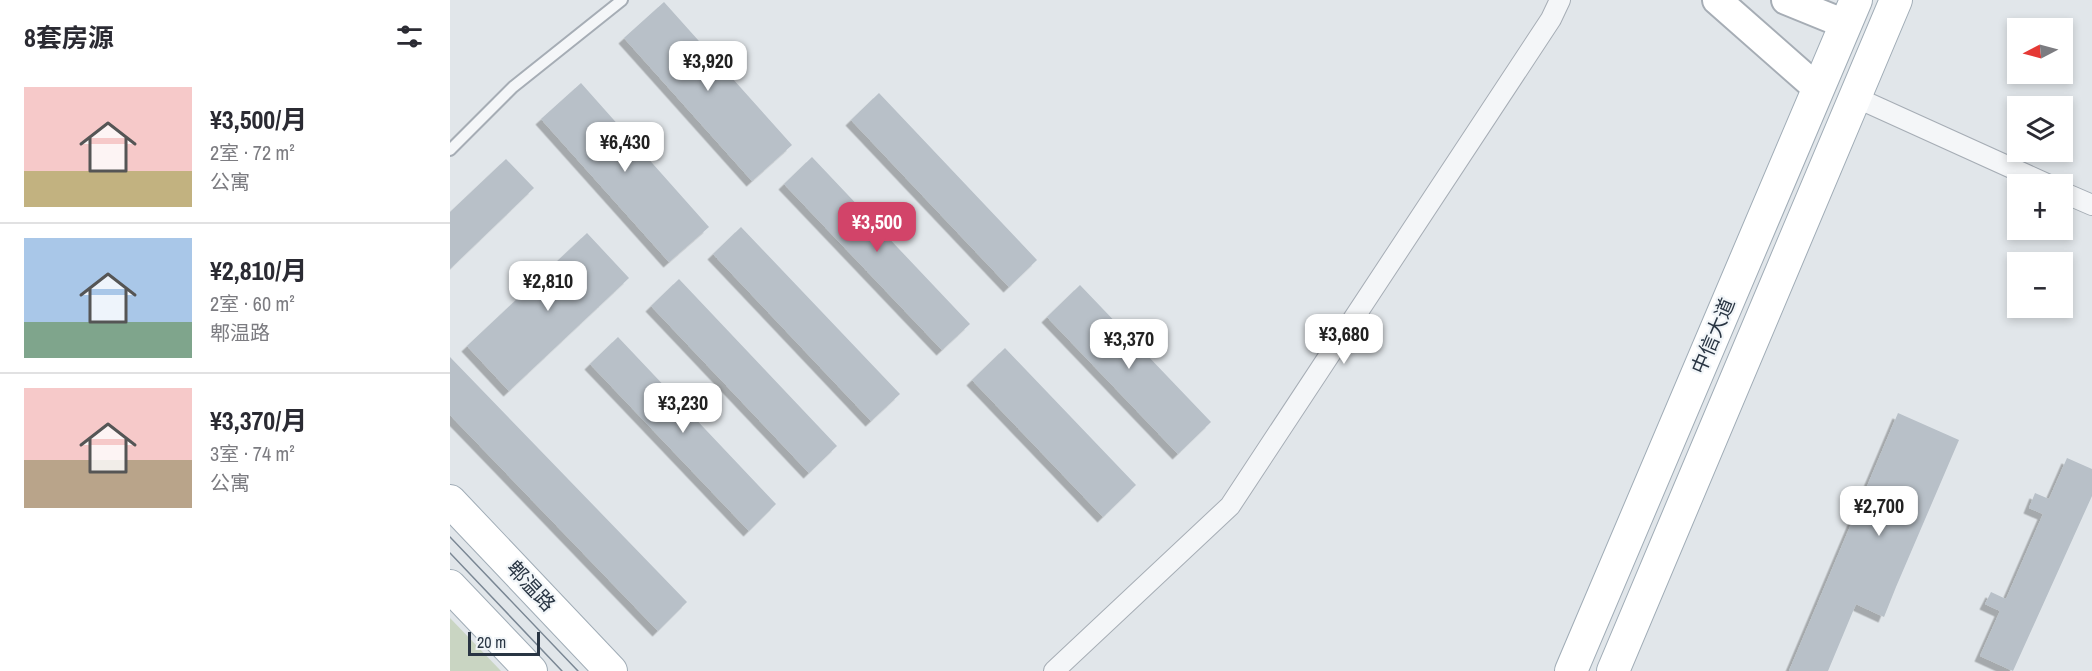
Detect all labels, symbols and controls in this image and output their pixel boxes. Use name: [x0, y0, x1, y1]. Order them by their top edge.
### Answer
north arrow: [2007, 18, 2073, 84]
map controls: [2007, 18, 2073, 318]
text: 8套房源: [24, 20, 114, 55]
icon: filters: [393, 20, 426, 53]
pin: ¥3,920: [659, 41, 757, 92]
text: ¥3,920: [683, 47, 733, 74]
button: layers: [2007, 96, 2073, 162]
text: ¥3,500/月: [210, 102, 307, 137]
icon: home: [72, 111, 144, 183]
pin: ¥6,430: [576, 122, 674, 173]
text: ¥6,430: [600, 128, 650, 155]
text: 2室 · 72 m²: [210, 139, 295, 166]
text: 公寓: [210, 168, 250, 195]
button: +: [2007, 174, 2073, 240]
pin: ¥3,500: [828, 202, 926, 253]
text: ¥3,500: [852, 208, 902, 235]
button: −: [2007, 252, 2073, 318]
text: ¥2,810/月: [210, 253, 307, 288]
pin: ¥2,810: [499, 261, 597, 312]
icon: home: [72, 262, 144, 334]
text: ¥2,810: [523, 267, 573, 294]
text: 2室 · 60 m²: [210, 290, 295, 317]
street label: 中信大道: [1684, 294, 1741, 378]
pin: ¥3,680: [1295, 314, 1393, 365]
text: 郫温路: [210, 319, 270, 346]
pin: ¥3,370: [1080, 319, 1178, 370]
text: ¥3,680: [1319, 320, 1369, 347]
text: ¥3,370: [1104, 325, 1154, 352]
pin: ¥3,230: [634, 383, 732, 434]
text: ¥3,230: [658, 389, 708, 416]
text: ¥3,370/月: [210, 403, 307, 438]
icon: home: [72, 412, 144, 484]
text: 3室 · 74 m²: [210, 440, 295, 467]
text: 公寓: [210, 469, 250, 496]
pin: ¥2,700: [1830, 486, 1928, 537]
text: ¥2,700: [1854, 492, 1904, 519]
street label: 郫温路: [501, 555, 562, 617]
scale bar: [468, 629, 540, 656]
text: 20 m: [477, 631, 506, 653]

